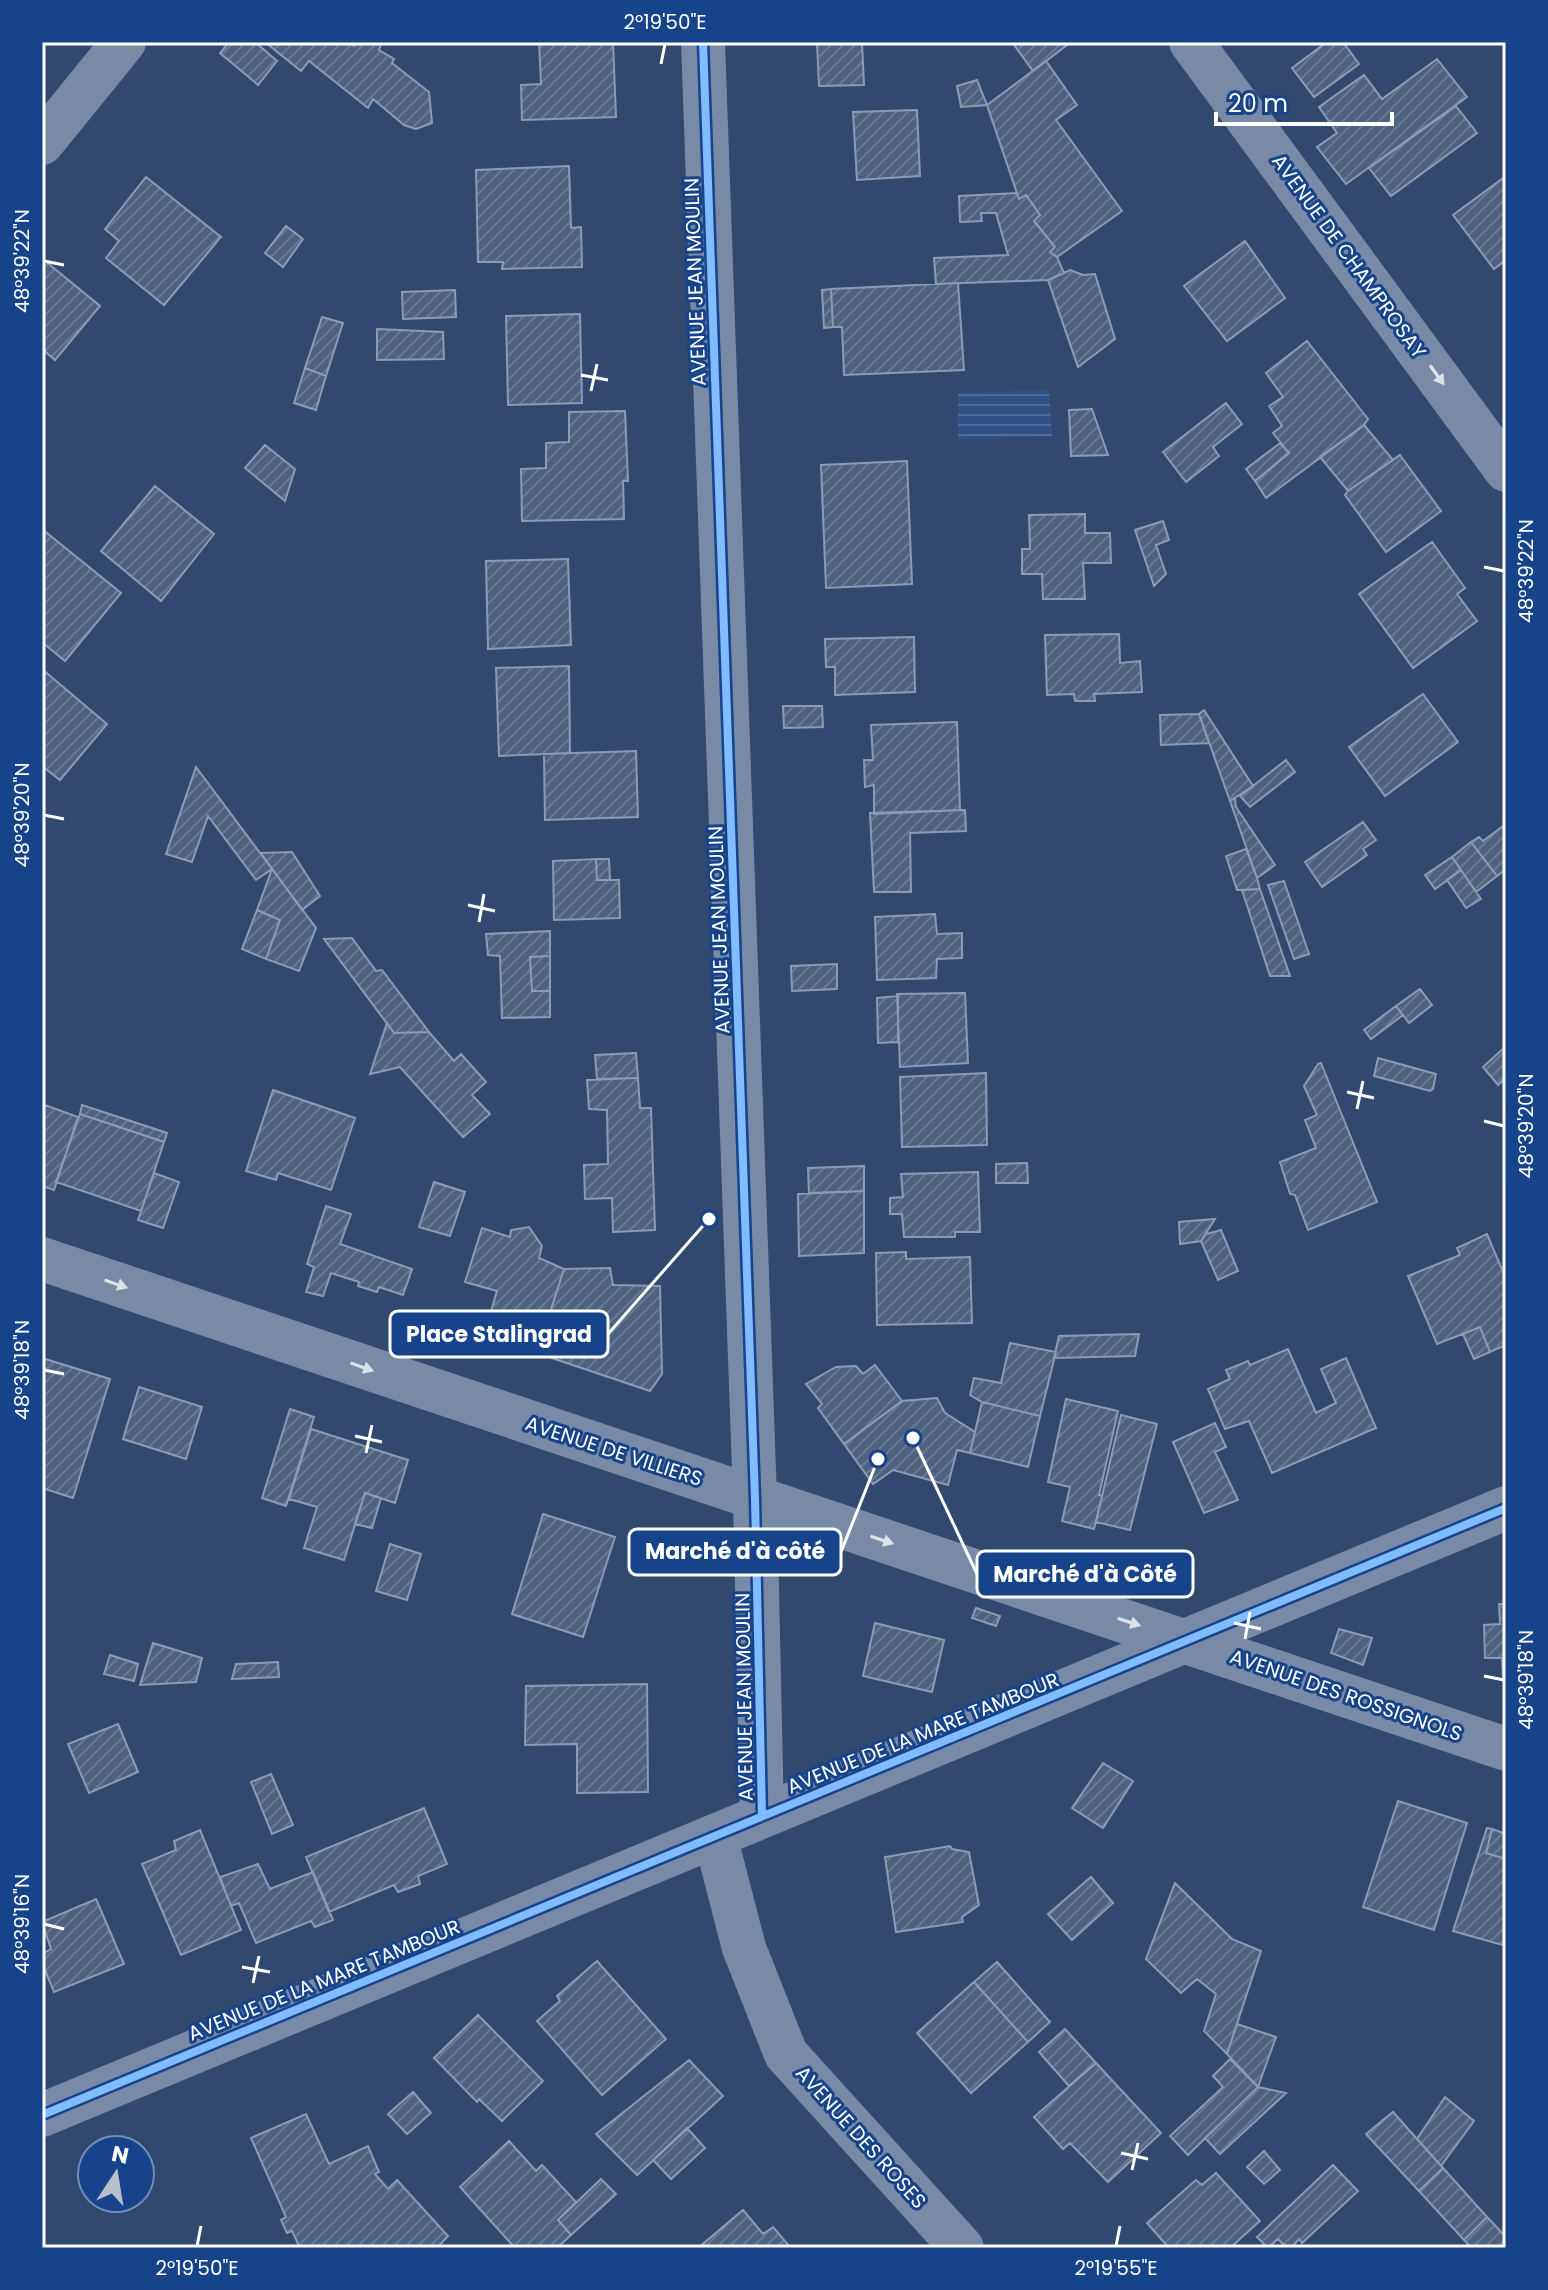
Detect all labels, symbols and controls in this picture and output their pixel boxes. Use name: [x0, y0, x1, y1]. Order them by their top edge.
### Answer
text: 2°19'50"E: [623, 8, 707, 36]
scale bar: [1216, 76, 1392, 126]
text: 20 m: [1228, 87, 1288, 120]
street label: AVENUE DE CHAMPROSAY: [1265, 148, 1433, 364]
street label: AVENUE JEAN MOULIN: [677, 177, 713, 387]
text: 48°39'22"N: [8, 209, 36, 313]
one-way arrow: [1428, 365, 1444, 386]
text: 48°39'22"N: [1512, 519, 1540, 623]
text: 48°39'20"N: [8, 763, 36, 867]
street label: AVENUE JEAN MOULIN: [701, 825, 737, 1035]
text: 48°39'20"N: [1512, 1074, 1540, 1178]
one-way arrow: [104, 1279, 128, 1291]
callout: Place Stalingrad: [390, 1311, 608, 1357]
text: Place Stalingrad: [406, 1319, 592, 1350]
text: 48°39'18"N: [8, 1320, 36, 1420]
one-way arrow: [351, 1361, 375, 1373]
street label: AVENUE DE VILLIERS: [522, 1409, 706, 1493]
callout: Marché d'à côté: [629, 1529, 841, 1575]
one-way arrow: [871, 1535, 895, 1547]
text: Marché d'à côté: [645, 1536, 825, 1567]
callout: Marché d'à Côté: [977, 1551, 1193, 1597]
text: Marché d'à Côté: [993, 1559, 1177, 1590]
street label: AVENUE JEAN MOULIN: [728, 1593, 760, 1801]
one-way arrow: [1117, 1617, 1141, 1629]
text: 48°39'18"N: [1512, 1630, 1540, 1730]
street label: AVENUE DES ROSSIGNOLS: [1226, 1642, 1466, 1748]
street label: AVENUE DE LA MARE TAMBOUR: [783, 1665, 1063, 1801]
text: 48°39'16"N: [8, 1874, 36, 1974]
street label: AVENUE DE LA MARE TAMBOUR: [184, 1912, 464, 2048]
street label: AVENUE DES ROSES: [789, 2059, 933, 2215]
north arrow: [76, 2134, 156, 2214]
text: N: [109, 2138, 131, 2172]
text: 2°19'50"E: [155, 2254, 239, 2282]
text: 2°19'55"E: [1074, 2254, 1158, 2282]

